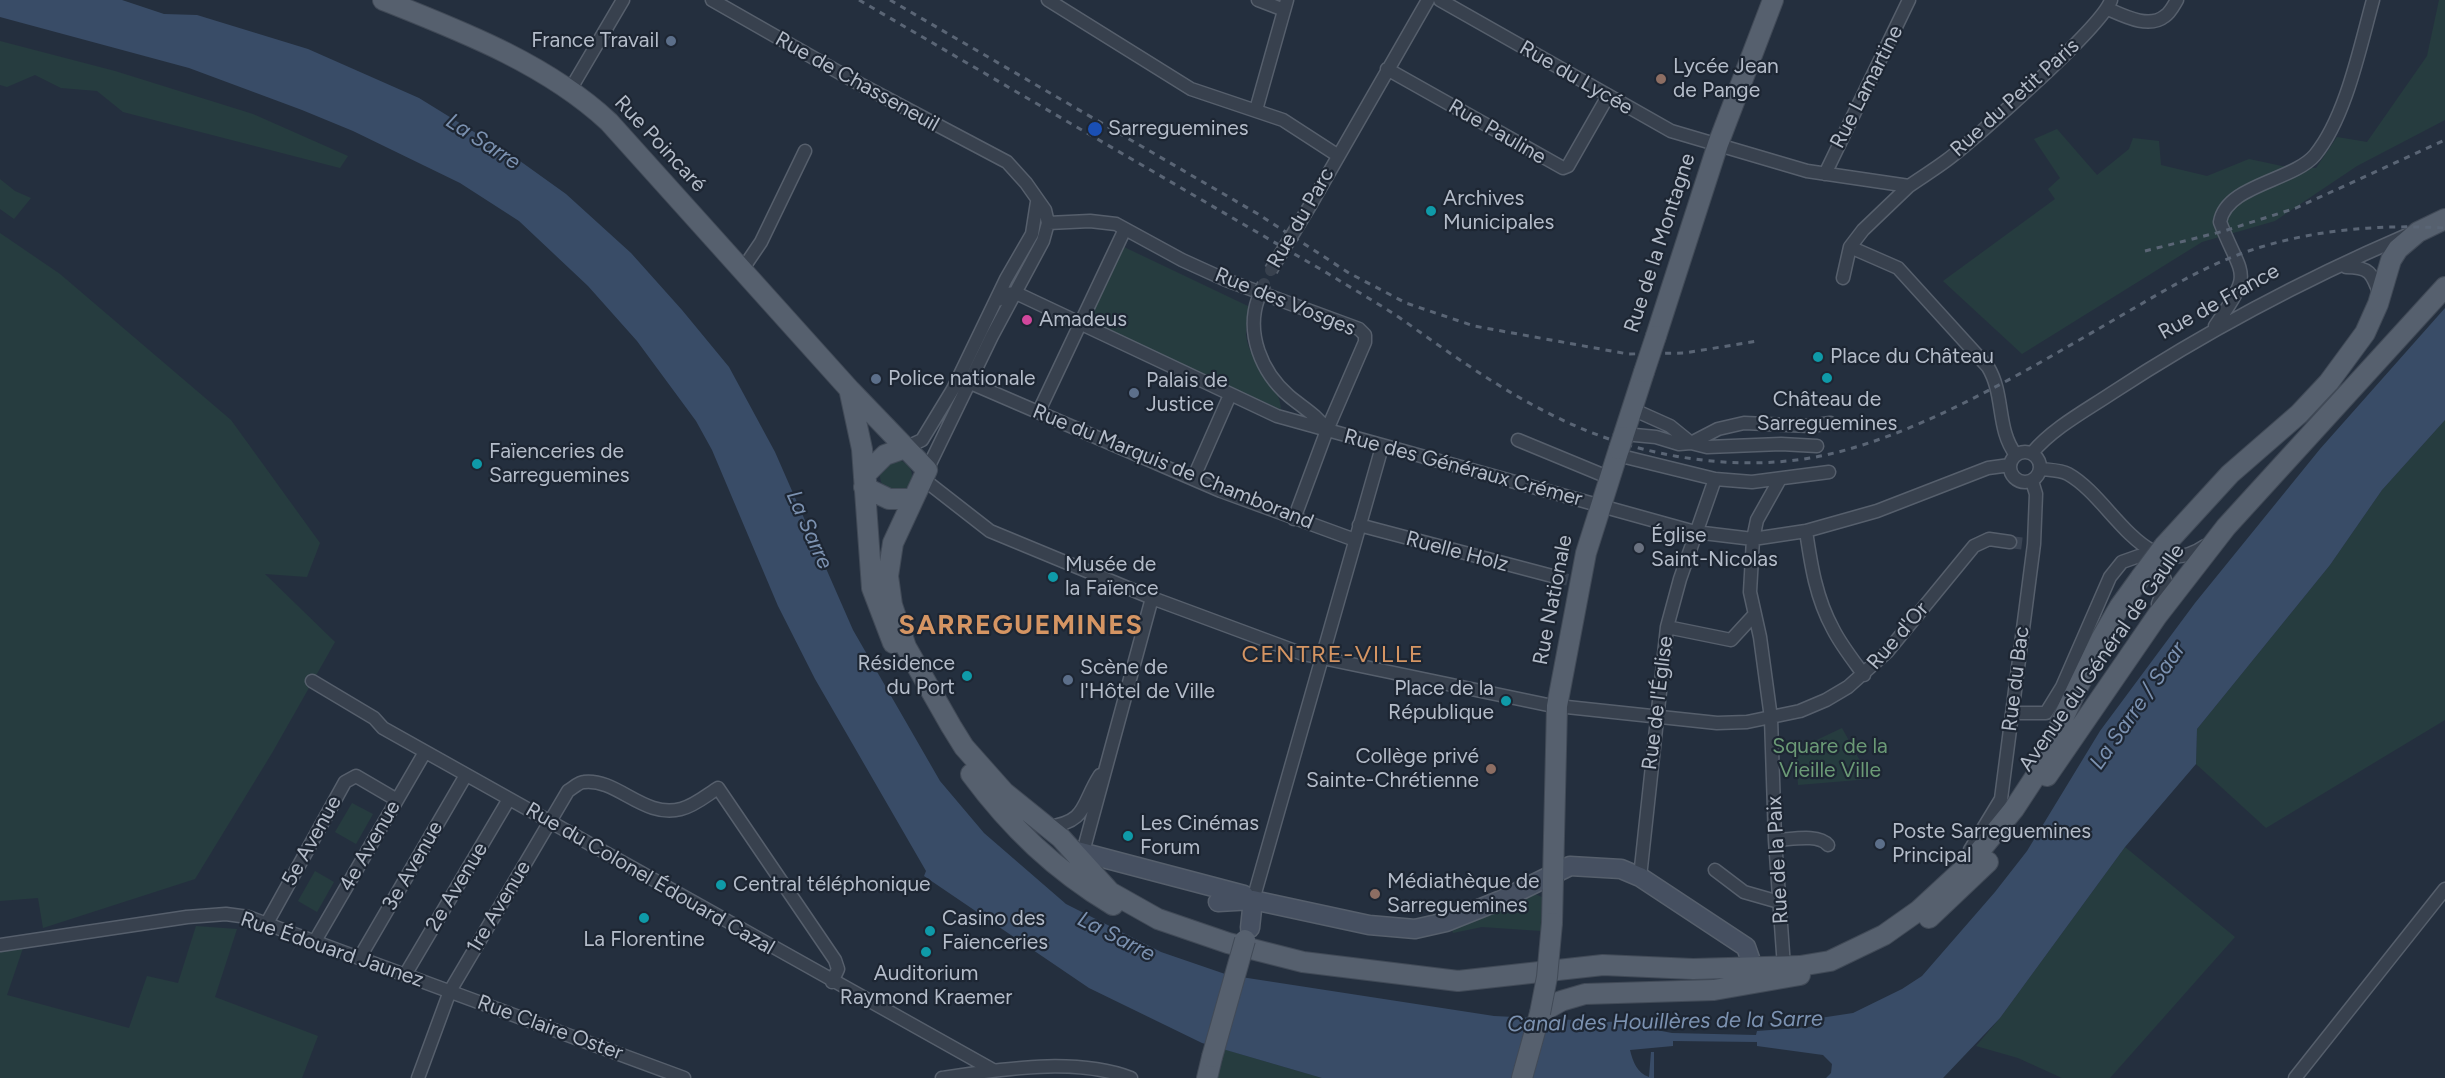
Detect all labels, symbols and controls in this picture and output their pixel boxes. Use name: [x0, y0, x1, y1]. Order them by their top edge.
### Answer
street label: Rue Lamartine: [1825, 21, 1909, 153]
street label: Rue de Chasseneuil: [771, 27, 943, 137]
place label: France Travail: [531, 28, 659, 54]
marker: France Travail: [664, 34, 678, 48]
street label: Rue du Petit Paris: [1945, 34, 2085, 162]
street label: Rue du Lycée: [1515, 35, 1637, 121]
place label: Lycée Jean de Pange: [1673, 54, 1779, 104]
marker: Lycée Jean de Pange: [1654, 72, 1668, 86]
street label: Rue Poincaré: [609, 90, 711, 198]
street label: Rue Pauline: [1444, 94, 1550, 170]
water label: La Sarre: [441, 108, 525, 176]
place label: Sarreguemines: [1108, 116, 1248, 142]
marker: Sarreguemines: [1086, 120, 1104, 138]
street label: Rue de la Montagne: [1619, 150, 1701, 336]
street label: Rue du Parc: [1262, 163, 1340, 273]
place label: Archives Municipales: [1443, 186, 1554, 236]
marker: Archives Municipales: [1424, 204, 1438, 218]
street label: Rue de France: [2154, 258, 2284, 346]
street label: Rue des Vosges: [1211, 262, 1359, 342]
place label: Amadeus: [1039, 307, 1127, 333]
marker: Amadeus: [1020, 313, 1034, 327]
place label: Place du Château: [1830, 344, 1994, 370]
marker: Place du Château: [1811, 350, 1825, 364]
place label: Police nationale: [888, 366, 1036, 392]
place label: Palais de Justice: [1146, 368, 1228, 418]
marker: Château de Sarreguemines: [1820, 371, 1834, 385]
marker: Police nationale: [869, 372, 883, 386]
marker: Palais de Justice: [1127, 386, 1141, 400]
place label: Château de Sarreguemines: [1757, 387, 1897, 437]
street label: Rue du Marquis de Chamborand: [1029, 399, 1317, 535]
street label: Rue des Généraux Crémer: [1341, 424, 1585, 512]
place label: Faïenceries de Sarreguemines: [489, 439, 629, 489]
marker: Faïenceries de Sarreguemines: [470, 457, 484, 471]
water label: La Sarre: [780, 487, 838, 573]
place label: Église Saint-Nicolas: [1651, 523, 1778, 573]
street label: Ruelle Holz: [1403, 526, 1511, 578]
street label: Rue Nationale: [1528, 533, 1578, 667]
street label: Avenue du Général de Gaulle: [2014, 539, 2190, 777]
marker: Église Saint-Nicolas: [1632, 541, 1646, 555]
place label: Musée de la Faïence: [1065, 552, 1158, 602]
marker: Musée de la Faïence: [1046, 570, 1060, 584]
street label: Rue d'Or: [1862, 597, 1934, 675]
district label: SARREGUEMINES: [899, 610, 1143, 642]
street label: Rue du Bac: [1997, 625, 2035, 733]
street label: Rue de l'Église: [1637, 635, 1679, 771]
water label: La Sarre / Saar: [2084, 637, 2192, 775]
district label: CENTRE-VILLE: [1242, 641, 1424, 669]
place label: Résidence du Port: [857, 651, 955, 701]
place label: Scène de l'Hôtel de Ville: [1080, 655, 1215, 705]
marker: Résidence du Port: [960, 669, 974, 683]
marker: Scène de l'Hôtel de Ville: [1061, 673, 1075, 687]
place label: Place de la République: [1388, 676, 1494, 726]
marker: Place de la République: [1499, 694, 1513, 708]
park label: Square de la Vieille Ville: [1772, 734, 1888, 784]
place label: Collège privé Sainte-Chrétienne: [1306, 744, 1479, 794]
marker: Collège privé Sainte-Chrétienne: [1484, 762, 1498, 776]
street label: 5e Avenue: [277, 791, 347, 891]
street label: Rue de la Paix: [1762, 795, 1794, 925]
street label: 4e Avenue: [334, 796, 406, 896]
street label: Rue du Colonel Édouard Cazal: [521, 797, 779, 961]
place label: Les Cinémas Forum: [1140, 811, 1259, 861]
street label: 3e Avenue: [377, 817, 449, 915]
place label: Poste Sarreguemines Principal: [1892, 819, 2091, 869]
marker: Les Cinémas Forum: [1121, 829, 1135, 843]
marker: Poste Sarreguemines Principal: [1873, 837, 1887, 851]
street label: 2e Avenue: [421, 838, 493, 936]
street label: 1re Avenue: [462, 856, 536, 958]
place label: Médiathèque de Sarreguemines: [1387, 869, 1540, 919]
place label: Central téléphonique: [733, 872, 931, 898]
marker: Central téléphonique: [714, 878, 728, 892]
marker: Médiathèque de Sarreguemines: [1368, 887, 1382, 901]
place label: Casino des Faïenceries: [942, 906, 1048, 956]
water label: La Sarre: [1073, 906, 1159, 968]
street label: Rue Édouard Jaunez: [237, 907, 427, 993]
marker: La Florentine: [637, 911, 651, 925]
marker: Casino des Faïenceries: [923, 924, 937, 938]
place label: La Florentine: [583, 927, 705, 953]
marker: Auditorium Raymond Kraemer: [919, 945, 933, 959]
place label: Auditorium Raymond Kraemer: [840, 961, 1012, 1011]
street label: Rue Claire Oster: [474, 990, 626, 1066]
water label: Canal des Houillères de la Sarre: [1507, 1006, 1823, 1038]

